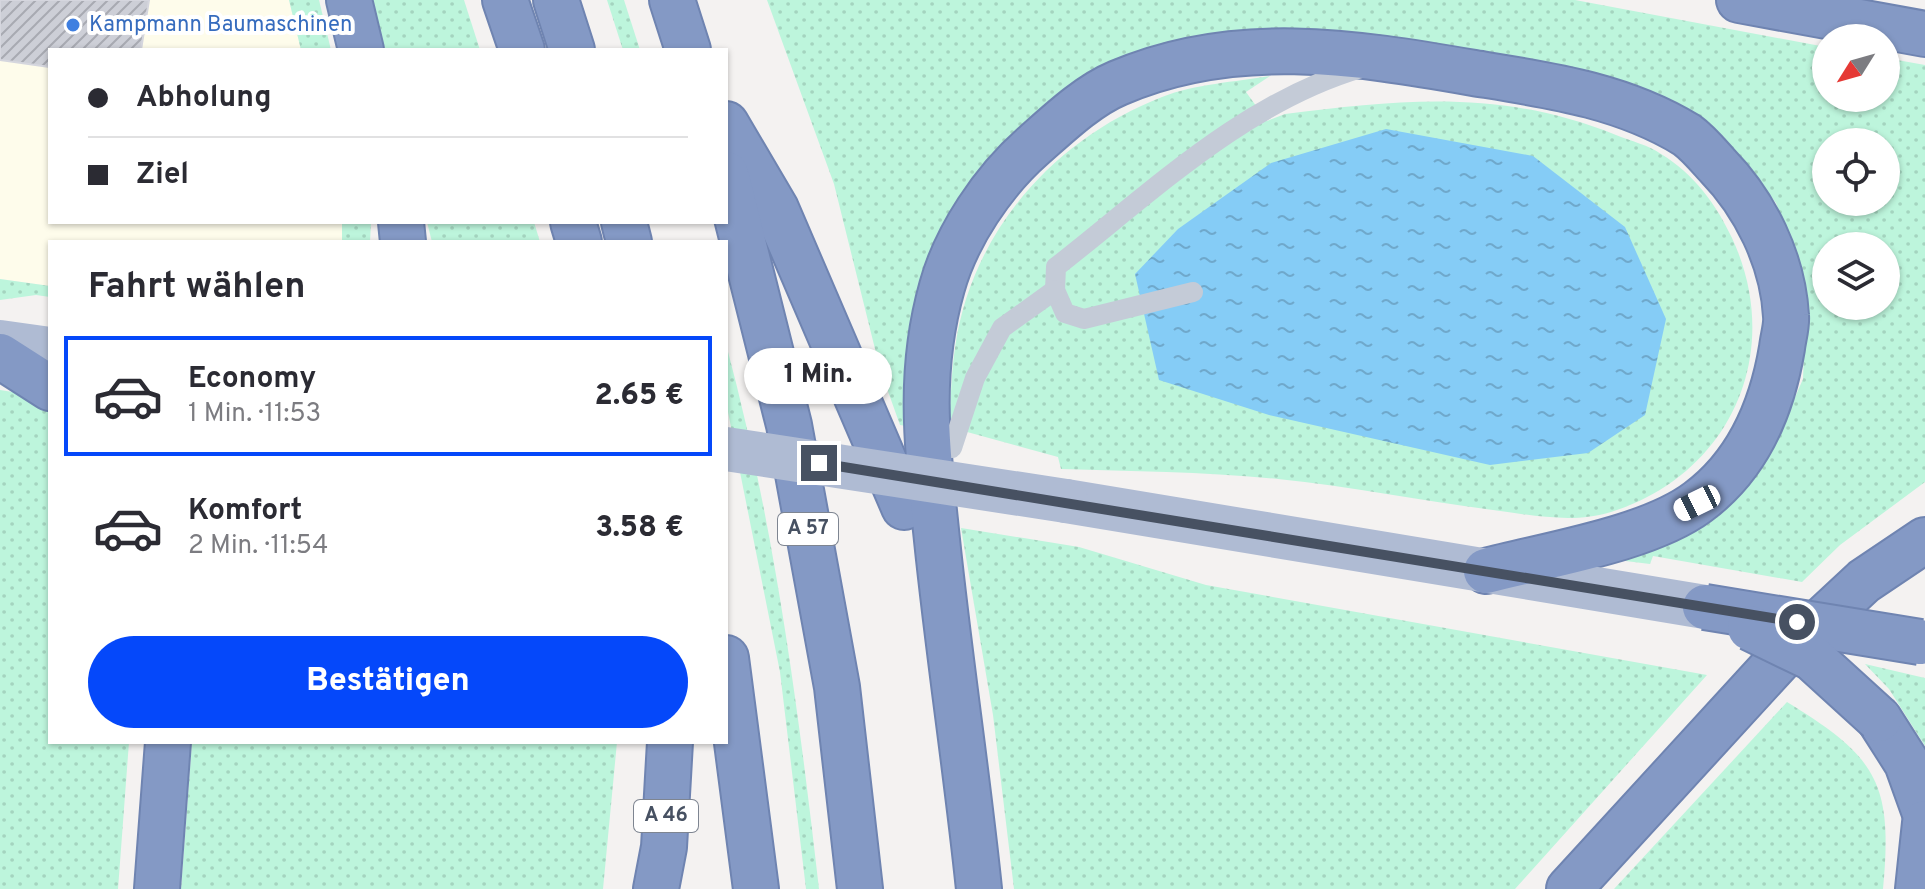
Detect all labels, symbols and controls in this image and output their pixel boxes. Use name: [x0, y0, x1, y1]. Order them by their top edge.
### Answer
place label: Kampmann Baumaschinen: [89, 12, 352, 39]
marker: Kampmann Baumaschinen: [64, 16, 82, 34]
north arrow: [1812, 24, 1900, 112]
map controls: [1812, 24, 1900, 320]
text: Abholung: [136, 80, 271, 117]
button: locate: [1812, 128, 1900, 216]
text: Ziel: [136, 157, 189, 194]
button: layers: [1812, 232, 1900, 320]
text: Fahrt wählen: [88, 265, 306, 311]
callout: 1 Min.: [745, 347, 893, 403]
text: 1 Min.: [784, 359, 852, 392]
icon: car: [92, 360, 164, 432]
text: Economy: [188, 361, 316, 398]
text: 2.65 €: [595, 378, 684, 415]
text: 1 Min. · 11:53: [188, 398, 321, 431]
route end: [801, 445, 837, 481]
car: [1670, 482, 1724, 524]
icon: car: [92, 492, 164, 564]
text: Komfort: [188, 493, 302, 530]
text: 3.58 €: [595, 510, 684, 547]
road number: A 57: [778, 513, 838, 545]
text: 2 Min. · 11:54: [188, 530, 328, 563]
route start: [1779, 604, 1815, 640]
button: Bestätigen: [88, 636, 688, 728]
road number: A 46: [634, 800, 698, 832]

